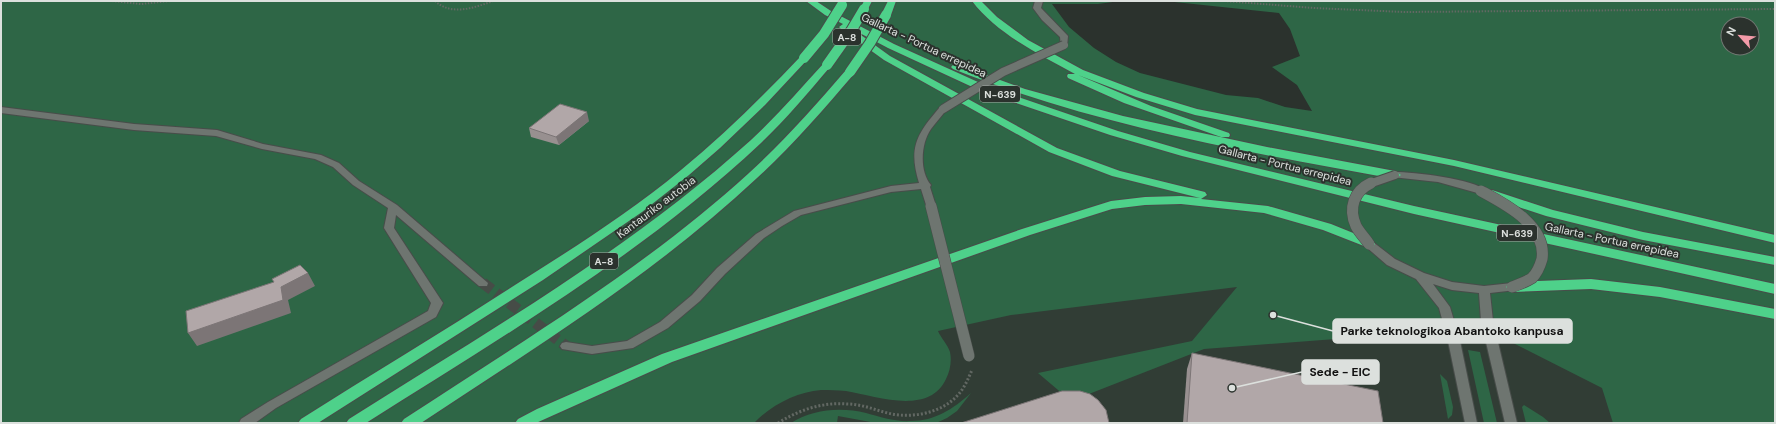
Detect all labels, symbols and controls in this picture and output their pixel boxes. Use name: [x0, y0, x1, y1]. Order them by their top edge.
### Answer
street label: Gallarta - Portua errepidea: [859, 10, 989, 80]
north arrow: [1720, 16, 1760, 56]
text: N: [1723, 25, 1739, 38]
road number: A-8: [833, 29, 861, 45]
road number: N-639: [980, 86, 1020, 102]
street label: Gallarta - Portua errepidea: [1217, 142, 1353, 188]
street label: Kantauriko autobia: [614, 173, 698, 241]
street label: Gallarta - Portua errepidea: [1544, 219, 1680, 261]
road number: N-639: [1497, 225, 1537, 241]
road number: A-8: [590, 253, 618, 269]
callout: Parke teknologikoa Abantoko kanpusa: [1333, 319, 1572, 343]
text: Parke teknologikoa Abantoko kanpusa: [1340, 323, 1564, 339]
callout: Sede - EIC: [1302, 360, 1379, 384]
text: Sede - EIC: [1309, 364, 1371, 380]

